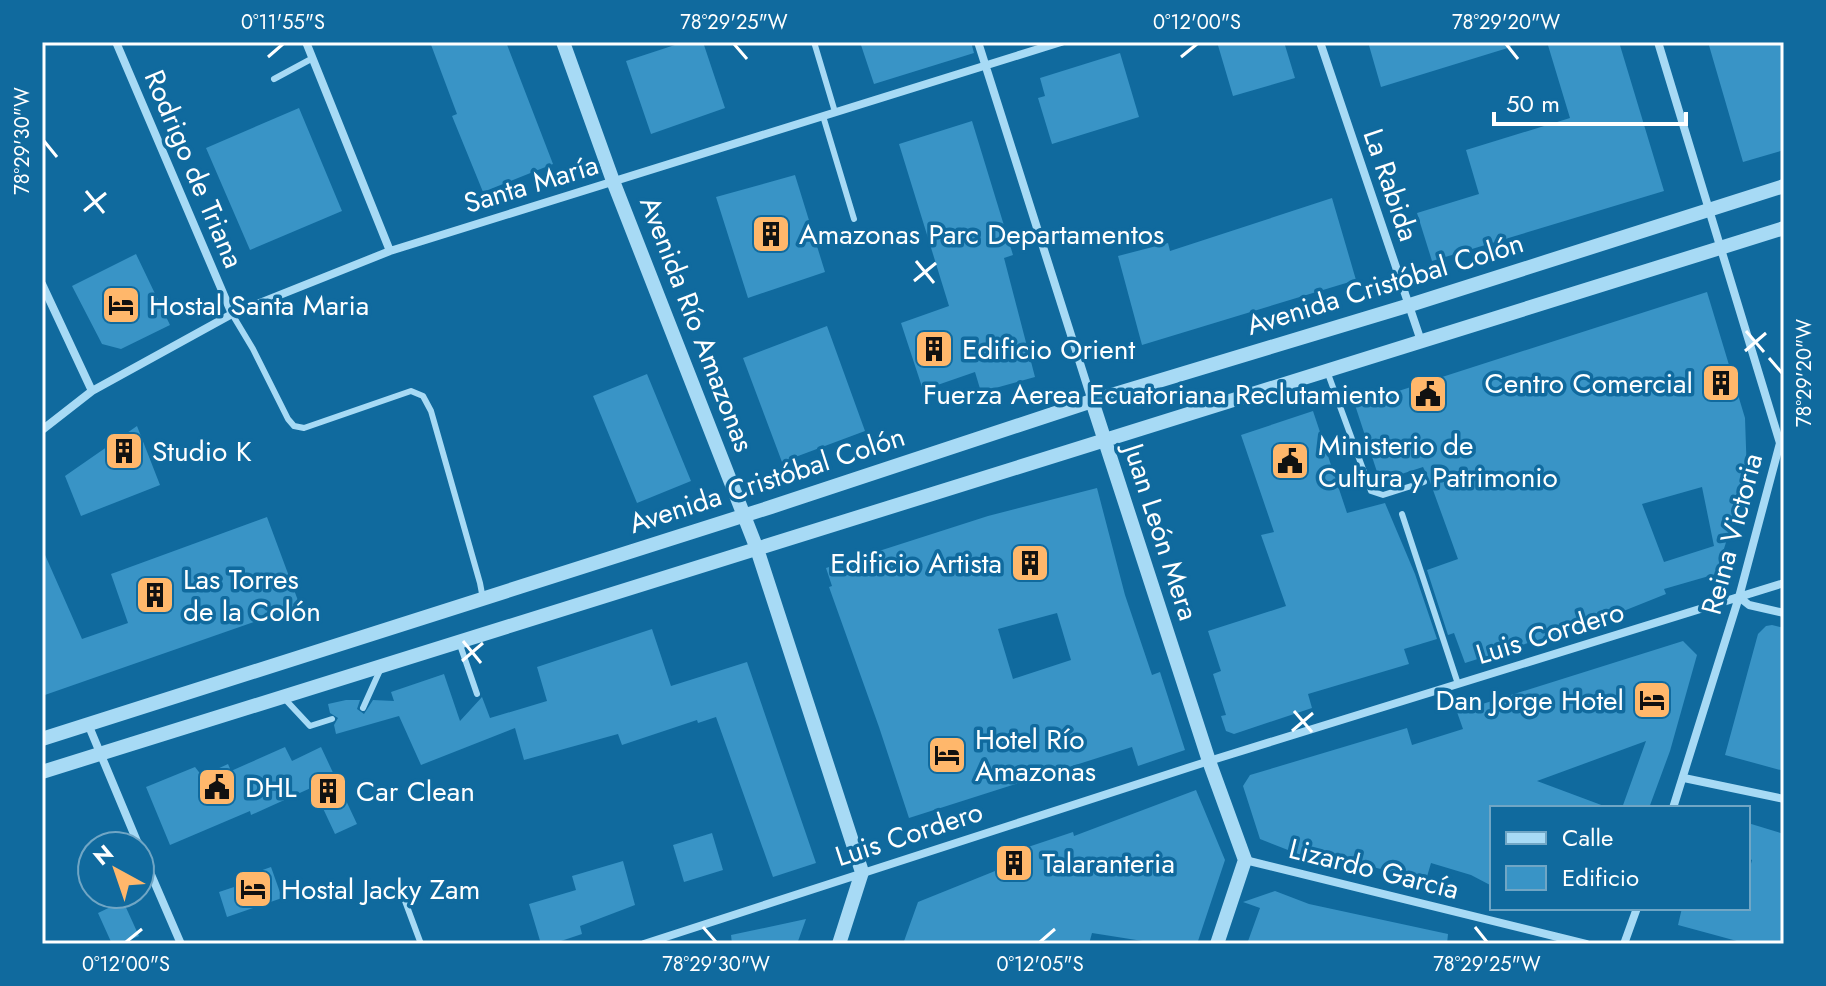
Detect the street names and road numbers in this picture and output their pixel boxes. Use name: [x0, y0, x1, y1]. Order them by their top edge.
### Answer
street label: Rodrigo de Triana: [134, 64, 254, 274]
street label: La Rabida: [1353, 123, 1429, 247]
street label: Santa María: [459, 144, 603, 224]
street label: Avenida Río Amazonas: [629, 190, 765, 458]
street label: Avenida Cristóbal Colón: [1241, 222, 1529, 346]
street label: Avenida Cristóbal Colón: [624, 416, 910, 544]
street label: Juan León Mera: [1112, 435, 1209, 626]
street label: Reina Victoria: [1691, 449, 1773, 619]
street label: Luis Cordero: [1471, 591, 1629, 675]
street label: Luis Cordero: [830, 791, 988, 877]
street label: Lizardo García: [1285, 828, 1463, 910]

